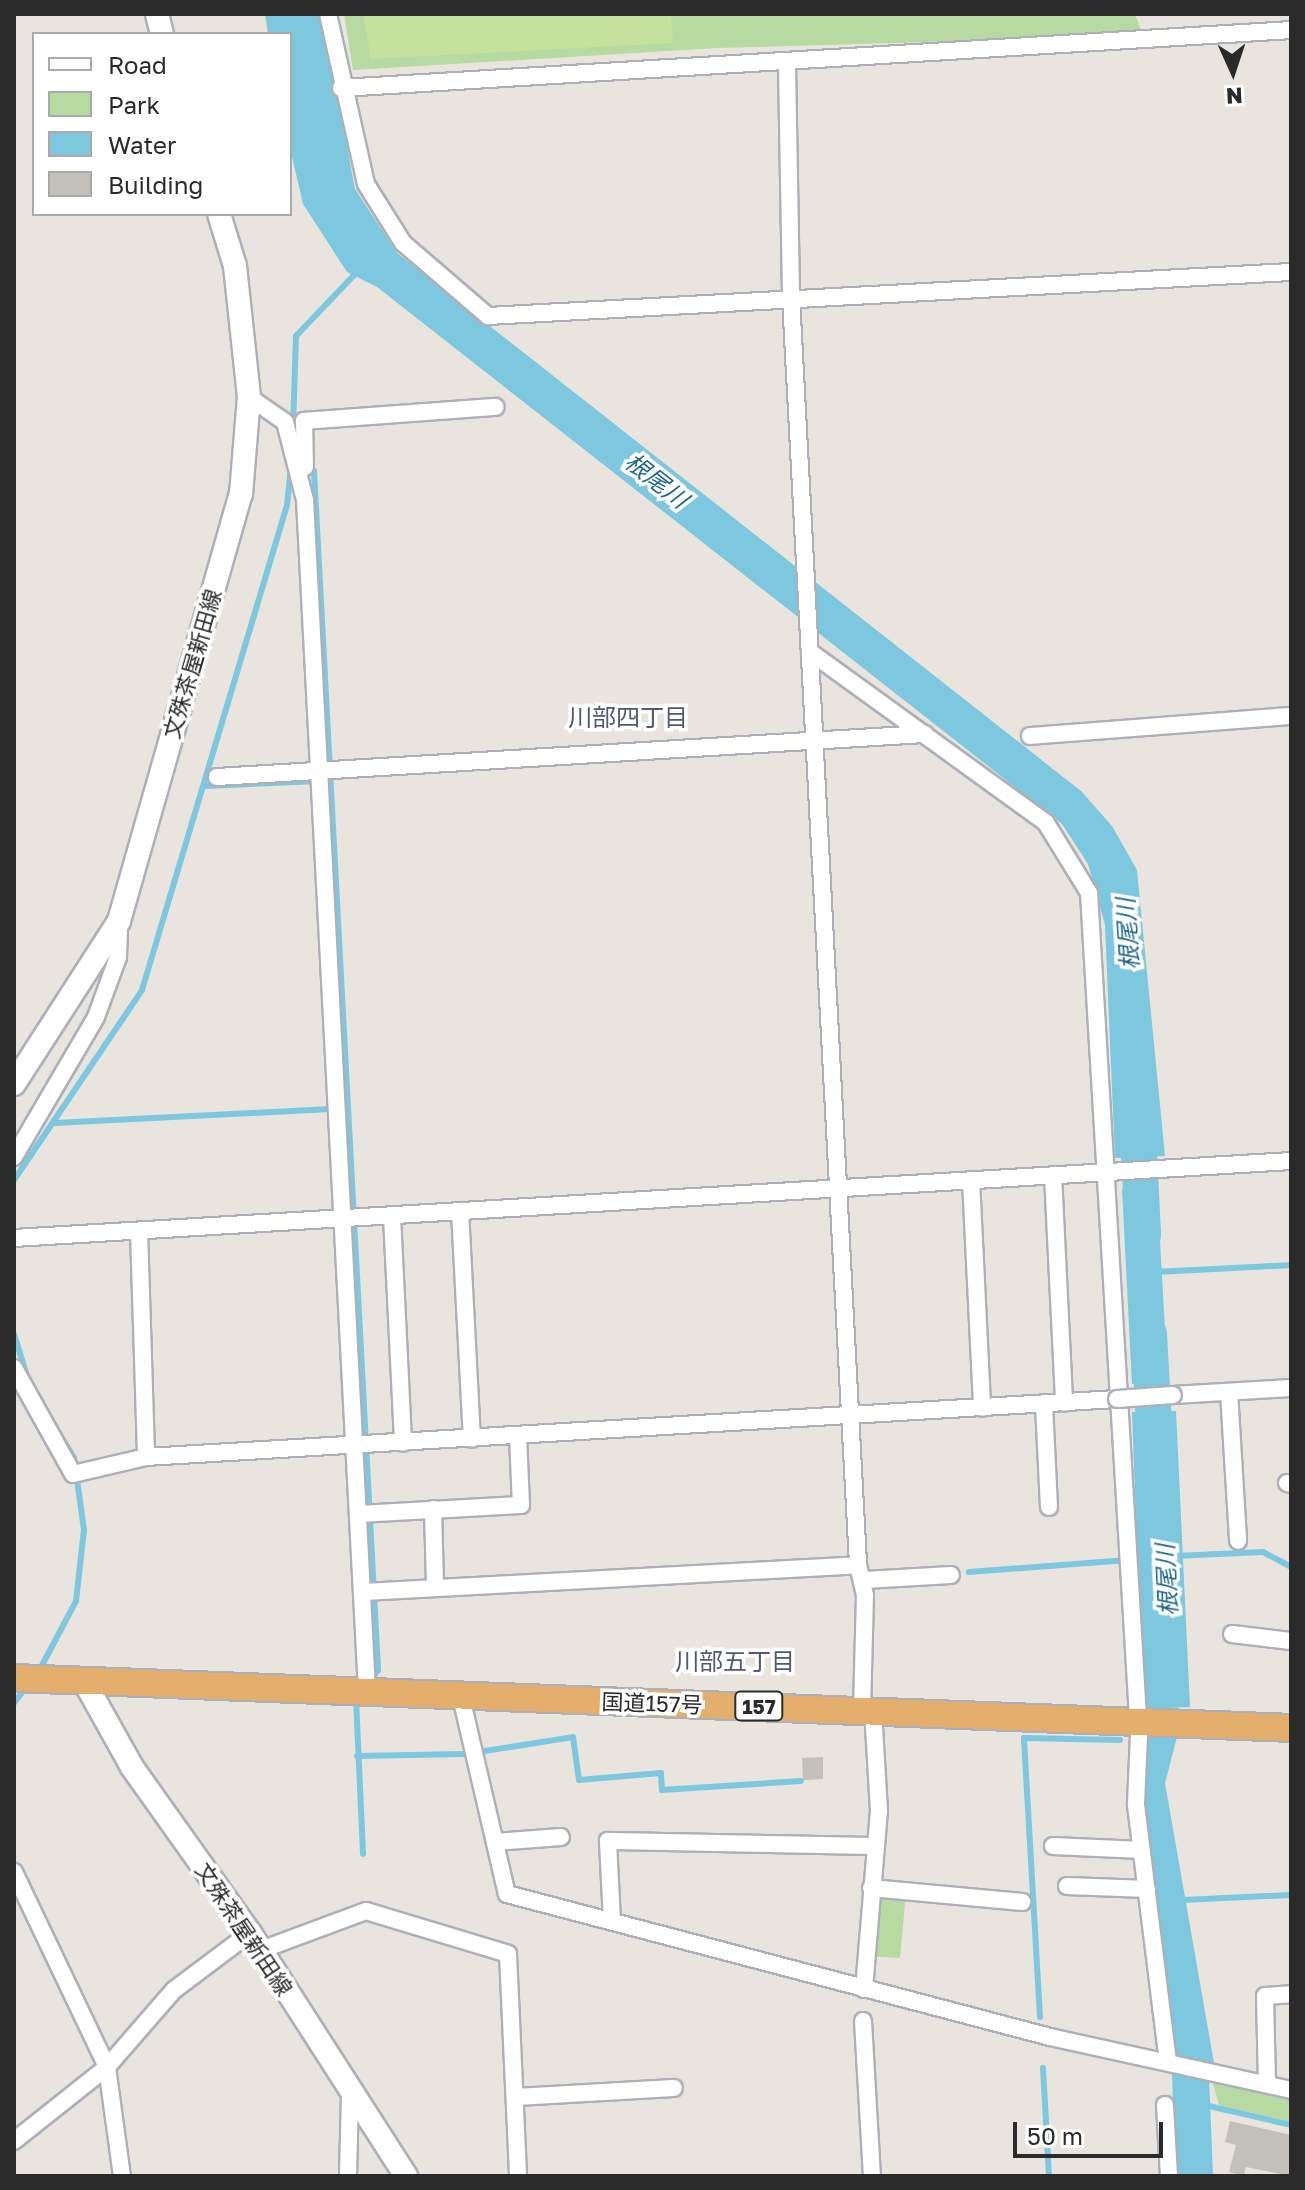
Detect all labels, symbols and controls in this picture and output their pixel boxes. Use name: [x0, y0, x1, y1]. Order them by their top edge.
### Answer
legend: [32, 32, 292, 216]
north arrow: [1193, 32, 1273, 112]
text: Road: [108, 50, 167, 79]
text: N: [1225, 83, 1243, 110]
text: Park: [108, 90, 160, 119]
text: Water: [108, 130, 176, 159]
text: Building: [108, 170, 203, 199]
water label: 根尾川: [620, 446, 694, 514]
street label: 文殊茶屋新田線: [158, 586, 226, 742]
district label: 川部四丁目: [568, 703, 688, 731]
water label: 根尾川: [1110, 897, 1144, 971]
water label: 根尾川: [1150, 1543, 1182, 1617]
district label: 川部五丁目: [675, 1647, 795, 1675]
street label: 国道157号: [601, 1688, 703, 1718]
road number: 157: [733, 1690, 785, 1722]
street label: 文殊茶屋新田線: [190, 1858, 298, 2000]
scale bar: [1017, 2106, 1167, 2156]
text: 50 m: [1027, 2121, 1083, 2150]

